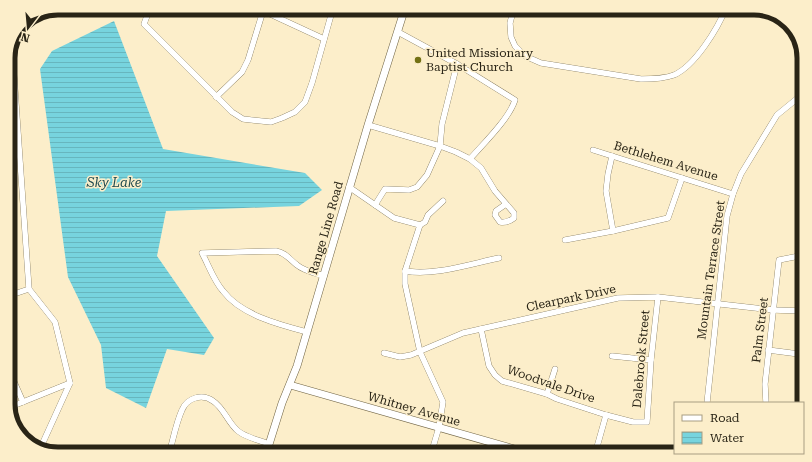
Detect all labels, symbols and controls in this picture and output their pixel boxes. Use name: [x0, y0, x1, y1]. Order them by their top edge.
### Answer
north arrow: [8, 8, 48, 48]
text: N: [19, 30, 31, 45]
place label: United Missionary Baptist Church: [426, 46, 534, 74]
marker: United Missionary Baptist Church: [413, 55, 423, 65]
street label: Bethlehem Avenue: [612, 138, 720, 184]
water label: Sky Lake: [86, 175, 142, 190]
street label: Range Line Road: [306, 179, 346, 276]
street label: Mountain Terrace Street: [694, 199, 728, 340]
street label: Clearpark Drive: [525, 282, 618, 314]
street label: Palm Street: [749, 296, 771, 364]
street label: Dalebrook Street: [630, 309, 652, 409]
street label: Woodvale Drive: [505, 362, 597, 406]
street label: Whitney Avenue: [366, 389, 462, 429]
legend: [674, 402, 804, 454]
text: Road: [710, 411, 740, 425]
text: Water: [710, 431, 744, 445]

